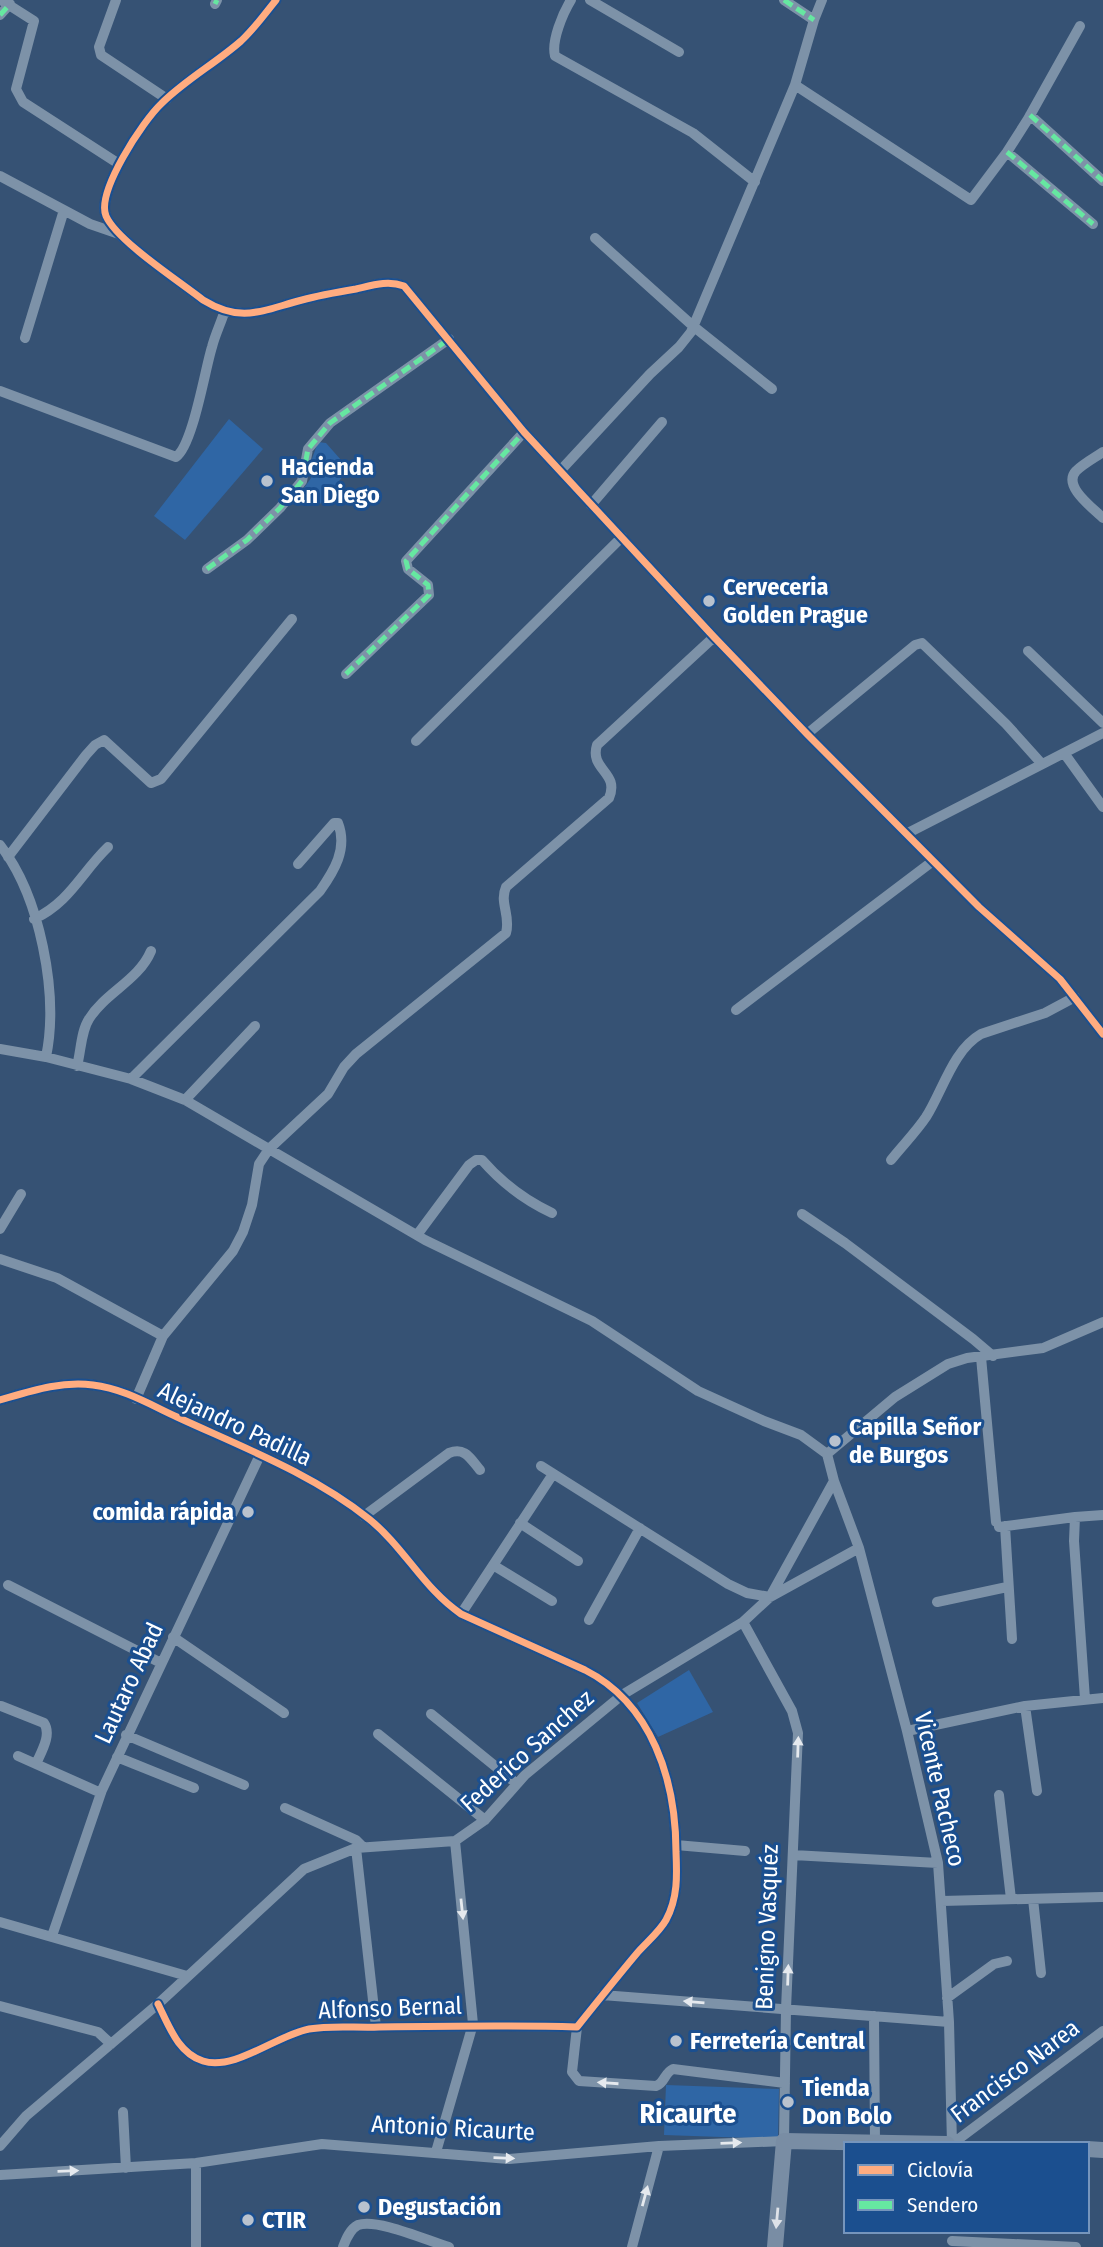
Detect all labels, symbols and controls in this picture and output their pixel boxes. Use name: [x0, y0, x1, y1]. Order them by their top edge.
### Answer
place label: Hacienda San Diego: [281, 453, 380, 509]
marker: Hacienda San Diego: [259, 473, 275, 489]
place label: Cerveceria Golden Prague: [723, 573, 868, 629]
marker: Cerveceria Golden Prague: [701, 593, 717, 609]
street label: Alejandro Padilla: [154, 1376, 316, 1472]
place label: Capilla Señor de Burgos: [849, 1413, 981, 1469]
marker: Capilla Señor de Burgos: [827, 1433, 843, 1449]
place label: comida rápida: [92, 1498, 234, 1526]
marker: comida rápida: [240, 1504, 256, 1520]
street label: Lautaro Abad: [89, 1618, 169, 1748]
street label: Federico Sanchez: [455, 1684, 599, 1818]
street label: Vicente Pacheco: [909, 1709, 971, 1869]
one-way arrow: [792, 1736, 803, 1758]
street label: Benigno Vasquéz: [750, 1844, 784, 2010]
one-way arrow: [456, 1898, 467, 1920]
one-way arrow: [782, 1964, 793, 1986]
street label: Alfonso Bernal: [318, 1992, 462, 2024]
one-way arrow: [683, 1996, 705, 2007]
street label: Francisco Narea: [945, 2014, 1085, 2128]
place label: Ferretería Central: [690, 2027, 865, 2055]
marker: Ferretería Central: [668, 2033, 684, 2049]
place label: Tienda Don Bolo: [802, 2074, 892, 2130]
one-way arrow: [596, 2077, 618, 2088]
marker: Tienda Don Bolo: [780, 2094, 796, 2110]
district label: Ricaurte: [639, 2097, 737, 2130]
street label: Antonio Ricaurte: [371, 2110, 535, 2146]
one-way arrow: [720, 2137, 742, 2148]
legend: [844, 2142, 1089, 2233]
one-way arrow: [493, 2152, 515, 2163]
text: Ciclovía: [907, 2157, 973, 2183]
one-way arrow: [57, 2165, 79, 2177]
one-way arrow: [641, 2186, 651, 2207]
text: Sendero: [907, 2192, 978, 2218]
place label: Degustación: [378, 2193, 501, 2221]
marker: Degustación: [356, 2199, 372, 2215]
place label: CTIR: [262, 2206, 307, 2234]
one-way arrow: [771, 2208, 782, 2230]
marker: CTIR: [240, 2212, 256, 2228]

